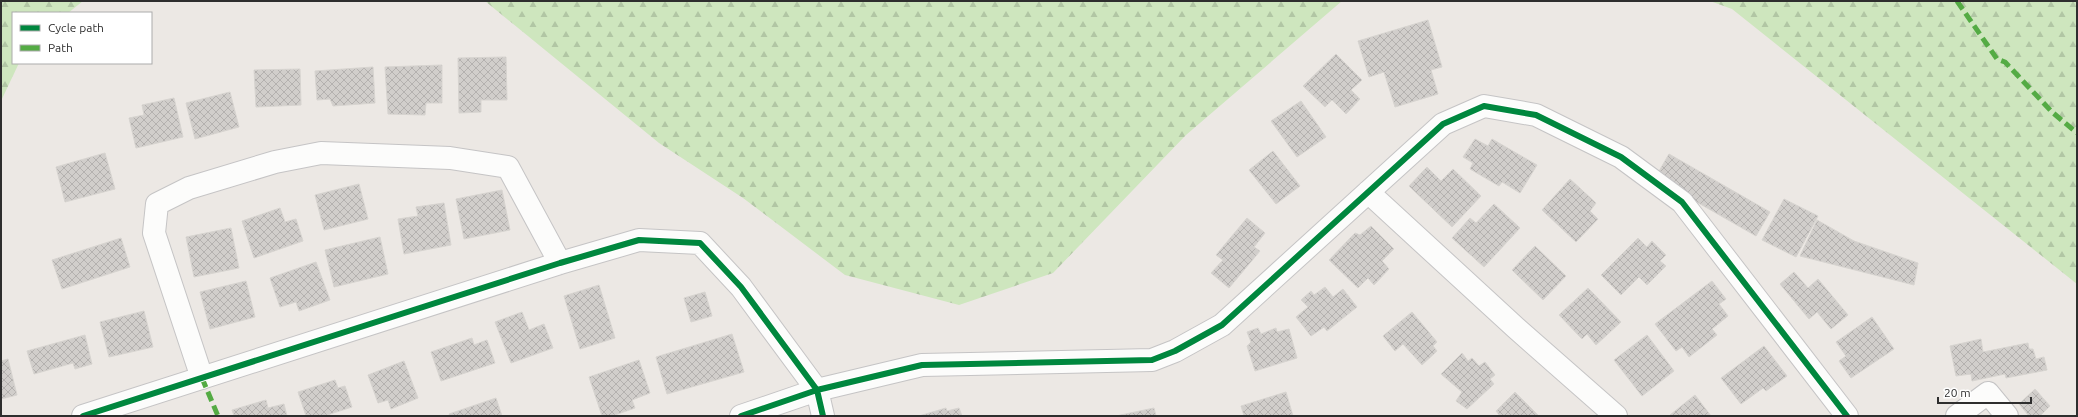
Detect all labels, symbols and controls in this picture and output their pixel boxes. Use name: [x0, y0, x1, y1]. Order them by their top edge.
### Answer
legend: [12, 12, 152, 64]
text: Cycle path: [48, 21, 104, 34]
text: Path: [48, 41, 73, 54]
scale bar: [1938, 379, 2031, 405]
text: 20 m: [1944, 386, 1971, 399]

